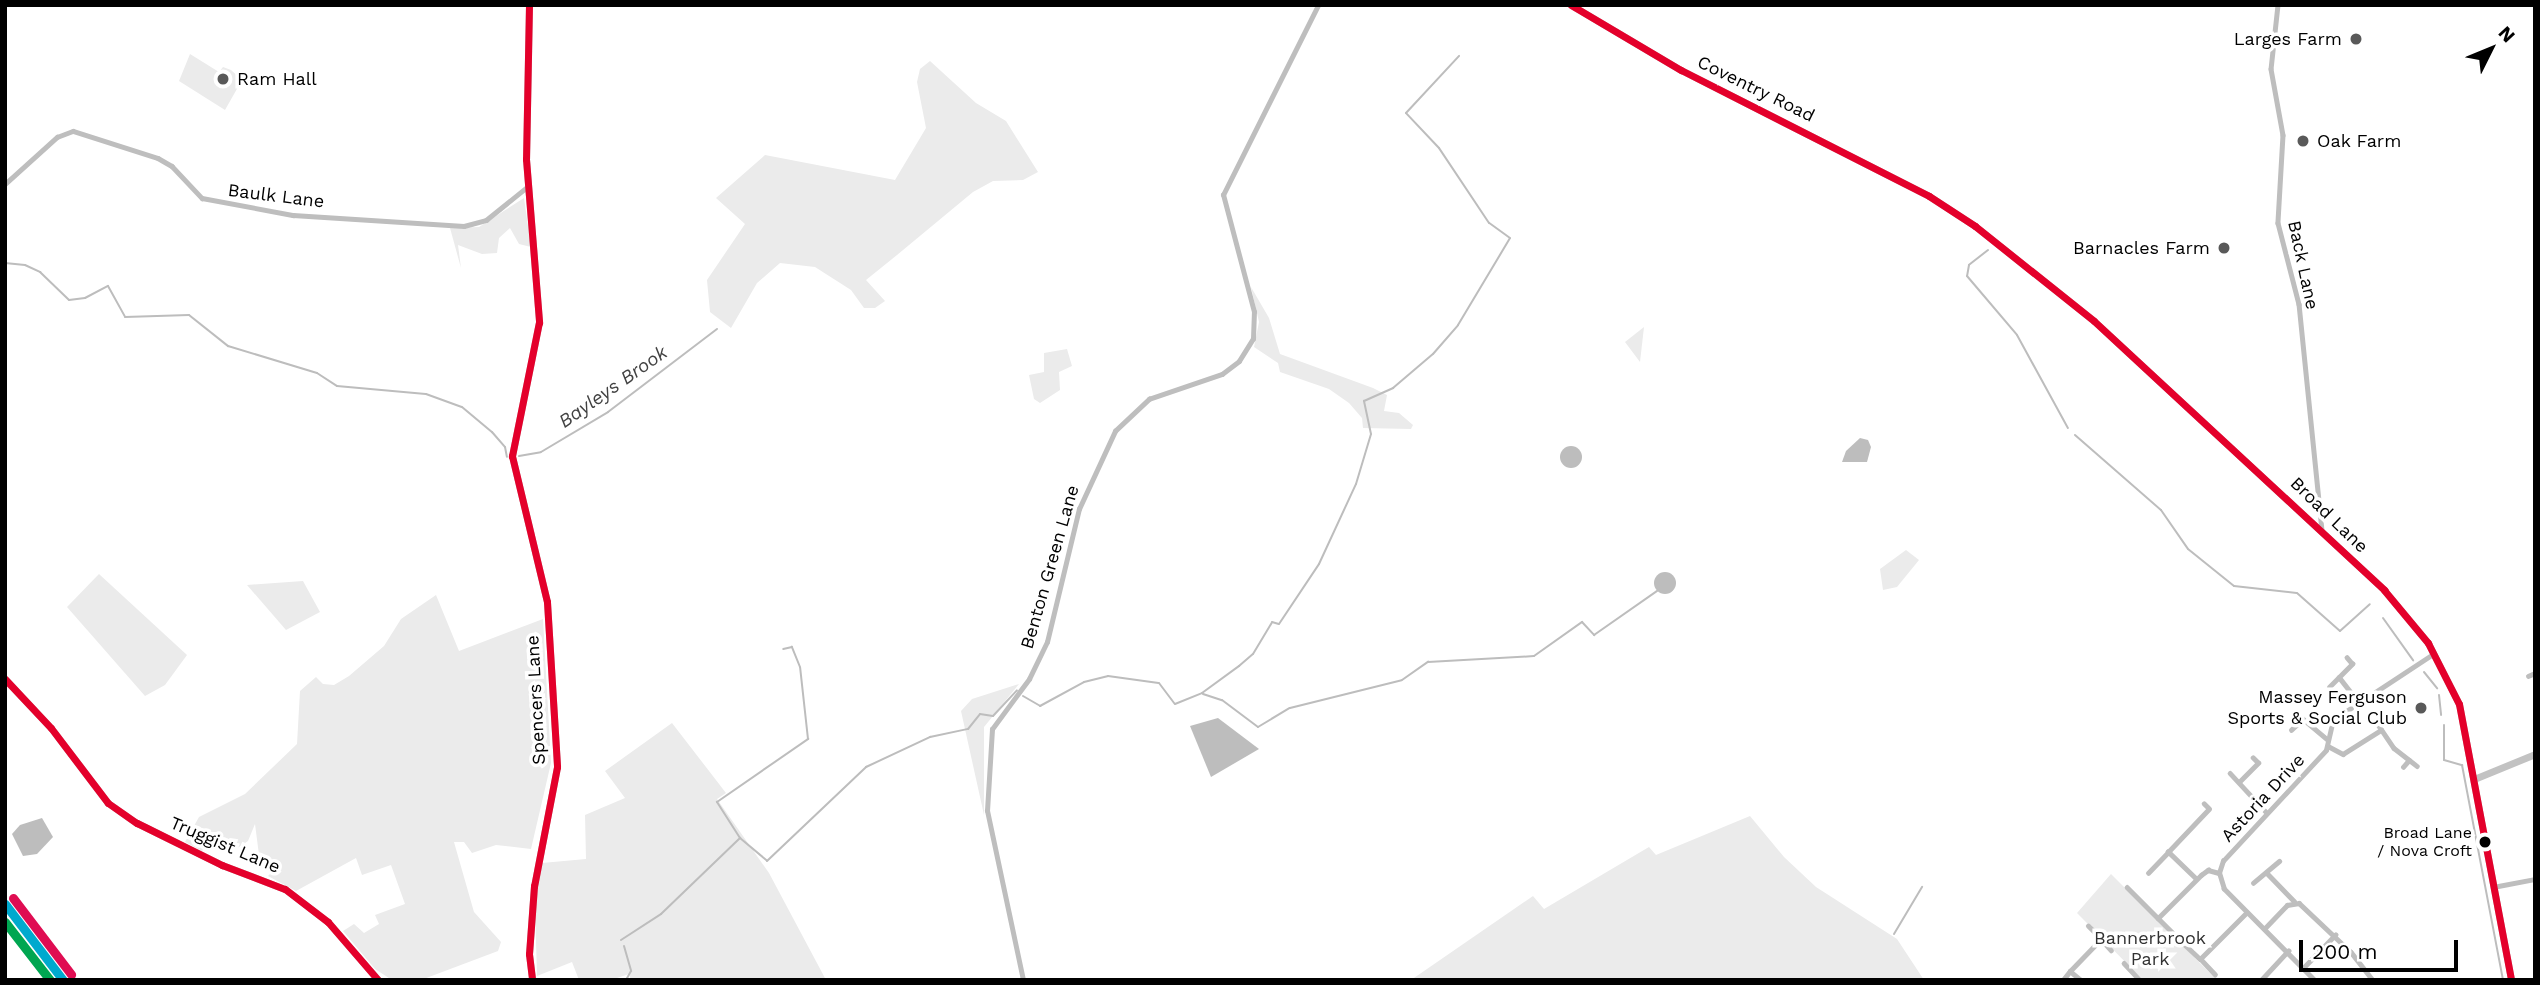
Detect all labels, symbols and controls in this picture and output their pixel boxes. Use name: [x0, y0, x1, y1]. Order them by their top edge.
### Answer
north arrow: [2456, 14, 2526, 84]
text: N: [2494, 21, 2520, 47]
place label: Larges Farm: [2234, 28, 2342, 50]
marker: Larges Farm: [2348, 31, 2364, 47]
street label: Coventry Road: [1694, 51, 1818, 127]
place label: Ram Hall: [237, 68, 317, 90]
marker: Ram Hall: [215, 71, 231, 87]
place label: Oak Farm: [2317, 130, 2402, 152]
marker: Oak Farm: [2295, 133, 2311, 149]
street label: Baulk Lane: [226, 179, 326, 213]
street label: Back Lane: [2283, 218, 2323, 312]
place label: Barnacles Farm: [2073, 237, 2210, 259]
marker: Barnacles Farm: [2216, 240, 2232, 256]
water label: Bayleys Brook: [554, 341, 672, 433]
street label: Broad Lane: [2286, 473, 2372, 557]
street label: Benton Green Lane: [1016, 483, 1084, 651]
street label: Spencers Lane: [522, 635, 550, 765]
place label: Massey Ferguson Sports & Social Club: [2227, 687, 2407, 730]
marker: Massey Ferguson Sports & Social Club: [2413, 700, 2429, 716]
street label: Astoria Drive: [2217, 749, 2309, 847]
street label: Truggist Lane: [167, 812, 283, 878]
place label: Broad Lane / Nova Croft: [2377, 823, 2472, 861]
marker: Broad Lane / Nova Croft: [2478, 835, 2492, 849]
scale bar: [2302, 926, 2461, 970]
park label: Bannerbrook Park: [2094, 928, 2206, 970]
text: 200 m: [2312, 939, 2378, 964]

